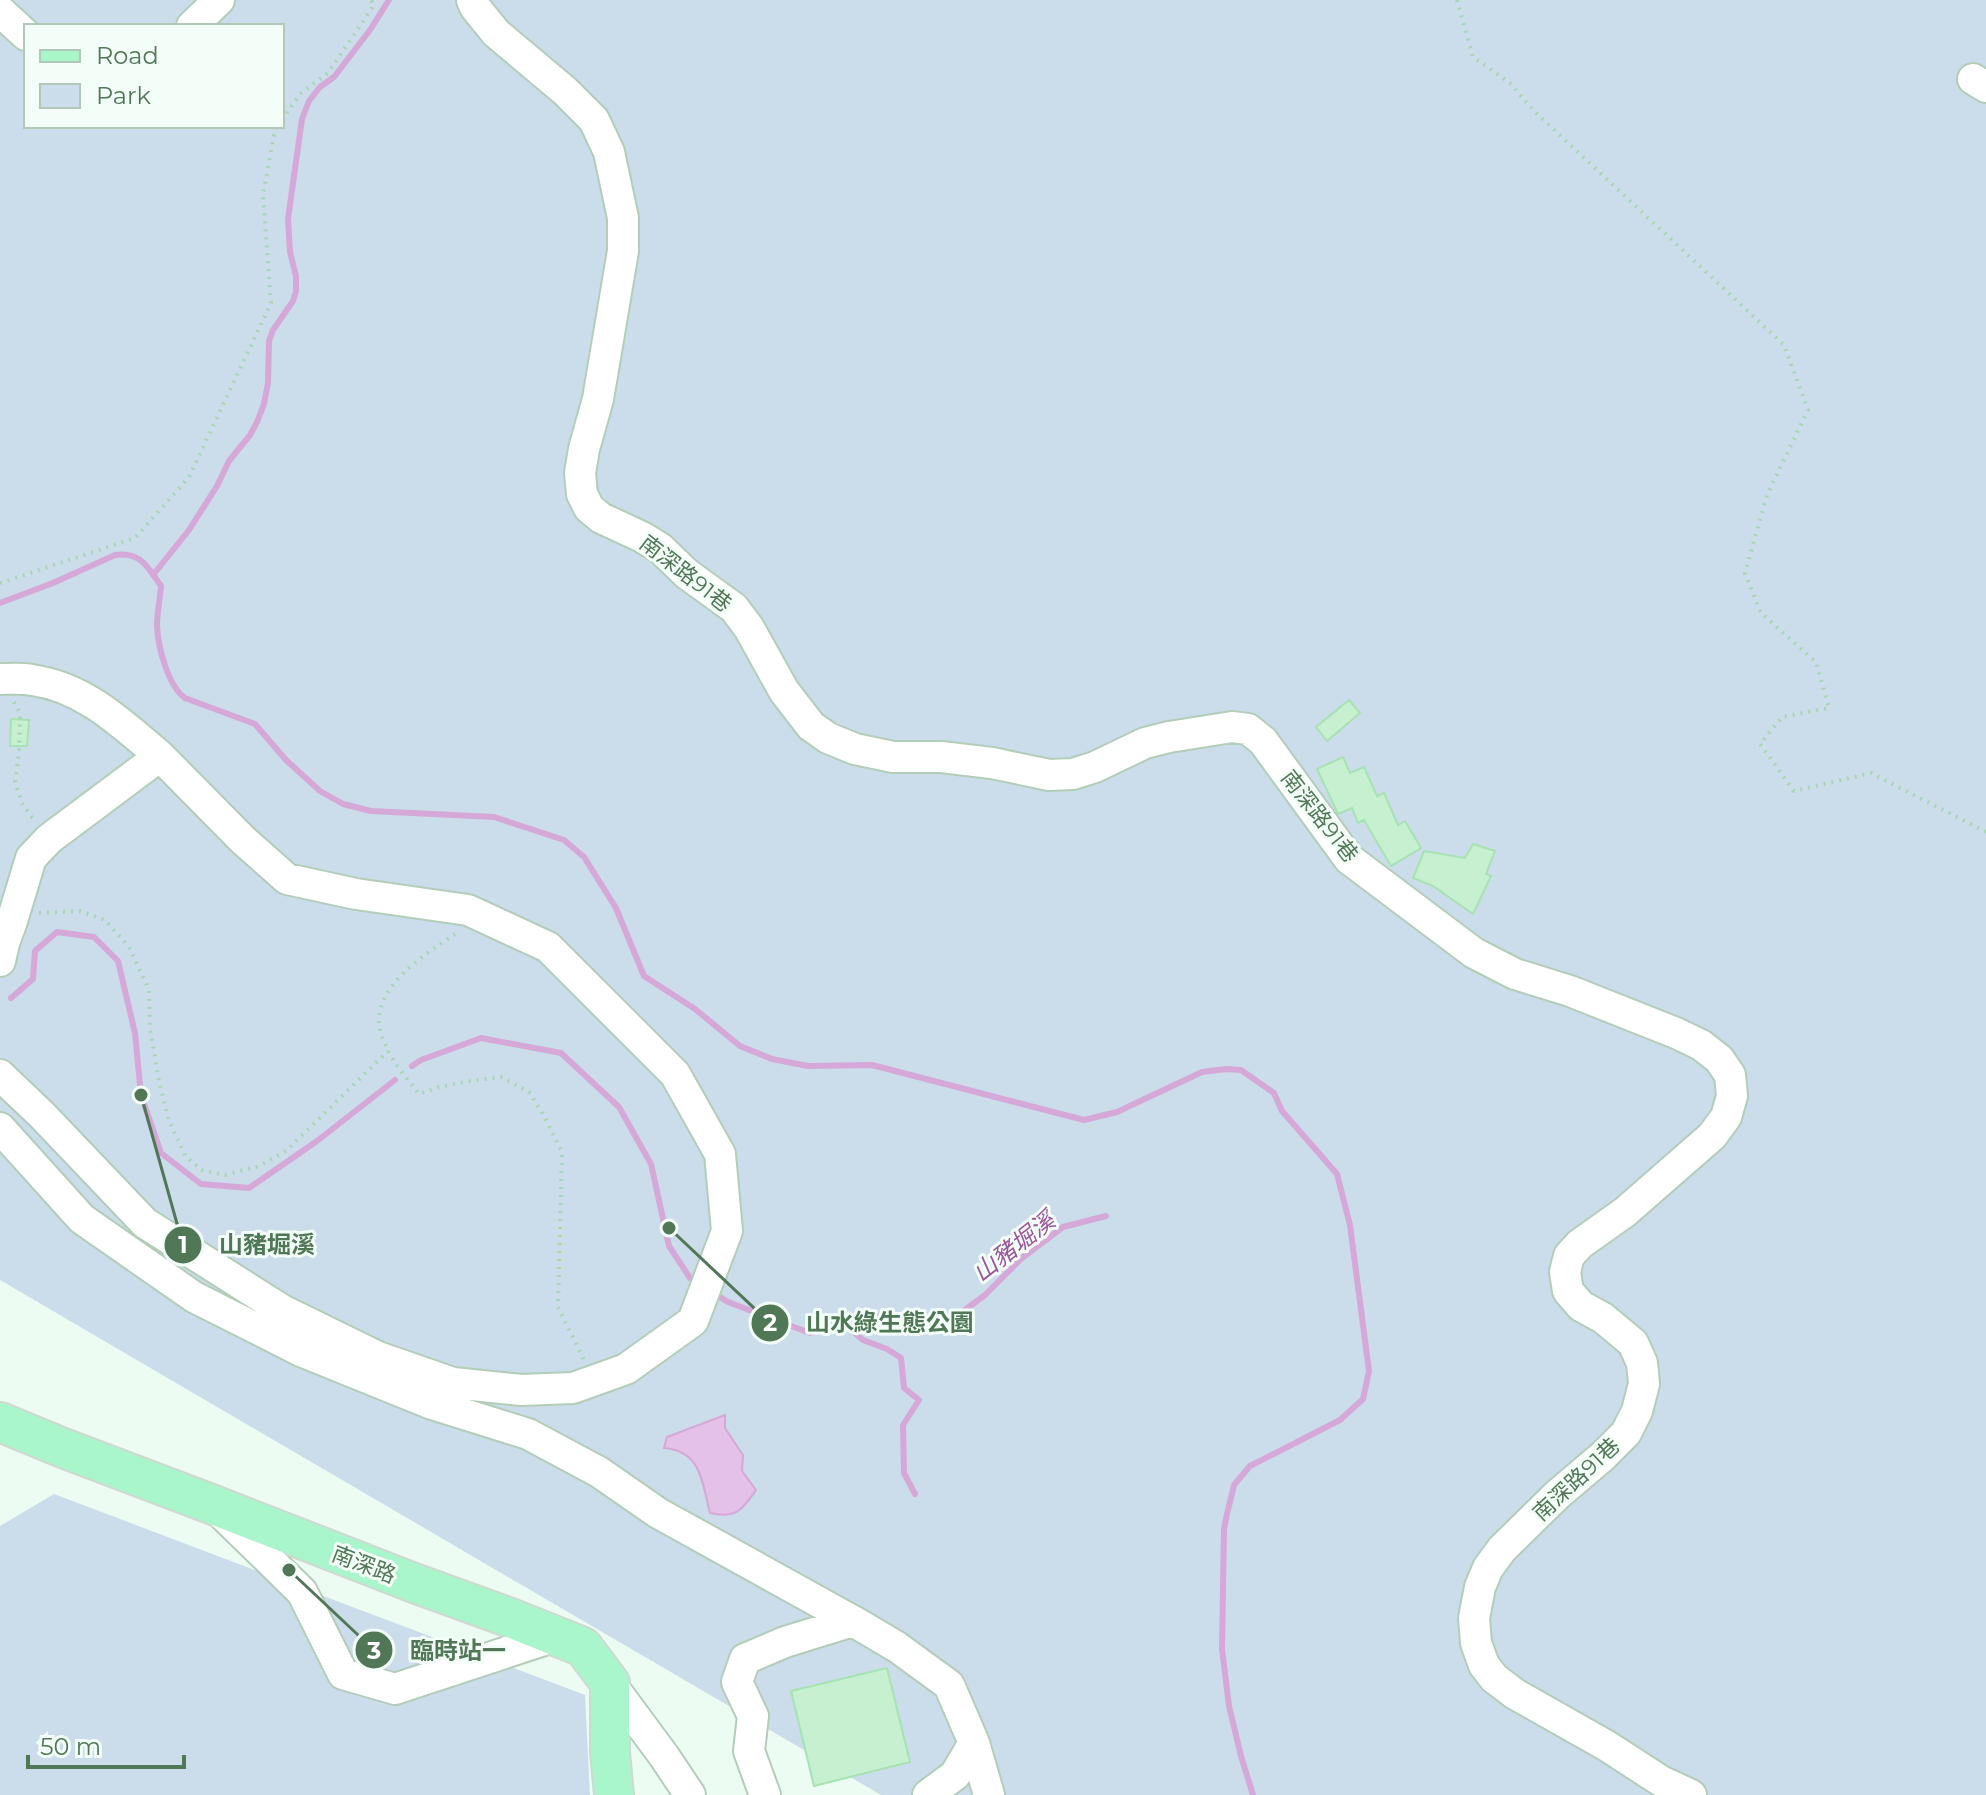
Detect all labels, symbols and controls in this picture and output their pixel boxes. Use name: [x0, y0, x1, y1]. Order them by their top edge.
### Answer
legend: [24, 24, 284, 128]
text: Road: [96, 41, 159, 70]
text: Park: [96, 81, 151, 110]
street label: 南深路91巷: [634, 529, 737, 618]
street label: 南深路91巷: [1275, 765, 1364, 868]
water label: 山豬堀溪: [967, 1204, 1063, 1288]
callout: 山豬堀溪: [163, 1221, 331, 1269]
text: 1: [178, 1230, 188, 1259]
text: 山豬堀溪: [219, 1230, 315, 1259]
callout: 山水綠生態公園: [750, 1299, 990, 1347]
text: 2: [763, 1308, 777, 1337]
text: 山水綠生態公園: [806, 1308, 974, 1337]
street label: 南深路91巷: [1527, 1432, 1626, 1527]
street label: 南深路: [328, 1540, 399, 1589]
callout: 臨時站一: [354, 1626, 522, 1674]
text: 3: [366, 1636, 381, 1665]
text: 臨時站一: [410, 1636, 506, 1665]
scale bar: [28, 1719, 184, 1769]
text: 50 m: [40, 1732, 101, 1761]

